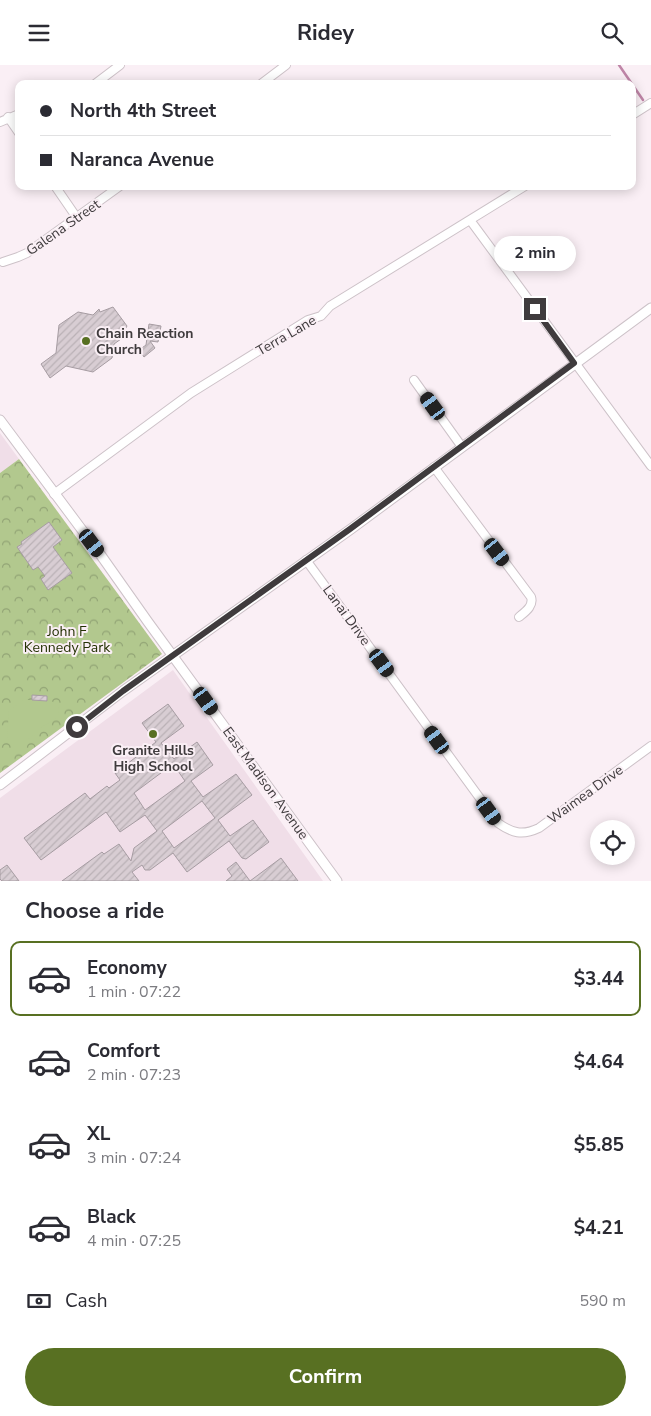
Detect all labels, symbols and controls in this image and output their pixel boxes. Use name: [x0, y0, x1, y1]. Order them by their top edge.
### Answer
text: Ridey: [297, 18, 354, 48]
icon: menu: [25, 19, 53, 47]
icon: search: [598, 19, 626, 47]
text: North 4th Street: [70, 98, 216, 124]
text: Naranca Avenue: [70, 147, 214, 173]
street label: Galena Street: [22, 195, 104, 260]
callout: 2 min: [494, 237, 576, 271]
text: 2 min: [514, 242, 556, 264]
route end: [524, 298, 546, 320]
street label: Terra Lane: [253, 311, 320, 360]
place label: Chain Reaction Church: [96, 324, 193, 359]
marker: Chain Reaction Church: [80, 335, 92, 347]
car: [418, 389, 447, 423]
car: [76, 527, 107, 559]
car: [481, 536, 512, 568]
street label: Lanai Drive: [318, 581, 375, 649]
park label: John F Kennedy Park: [24, 622, 111, 657]
car: [367, 646, 396, 680]
car: [191, 684, 220, 718]
route start: [66, 716, 88, 738]
street label: East Madison Avenue: [218, 723, 313, 844]
car: [422, 723, 451, 757]
marker: Granite Hills High School: [147, 728, 159, 740]
place label: Granite Hills High School: [112, 741, 194, 776]
street label: Waimea Drive: [544, 761, 627, 828]
car: [474, 794, 503, 828]
map controls: [590, 820, 635, 865]
button: locate: [590, 820, 635, 865]
text: Choose a ride: [25, 896, 164, 926]
text: Economy: [87, 955, 167, 981]
icon: car: [27, 956, 72, 1001]
text: $3.44: [574, 966, 624, 992]
text: 1 min · 07:22: [87, 981, 181, 1003]
text: Comfort: [87, 1038, 160, 1064]
icon: car: [27, 1039, 72, 1084]
text: $4.64: [574, 1049, 624, 1075]
text: 2 min · 07:23: [87, 1064, 181, 1086]
text: XL: [87, 1121, 110, 1147]
icon: car: [27, 1122, 72, 1167]
text: $5.85: [574, 1132, 624, 1158]
text: 3 min · 07:24: [87, 1147, 181, 1169]
text: Black: [87, 1204, 136, 1230]
icon: car: [27, 1205, 72, 1250]
text: $4.21: [574, 1215, 624, 1241]
text: 4 min · 07:25: [87, 1230, 181, 1252]
icon: cash: [25, 1287, 53, 1315]
text: Cash: [65, 1288, 107, 1314]
text: 590 m: [579, 1290, 626, 1312]
button: Confirm: [25, 1348, 626, 1406]

